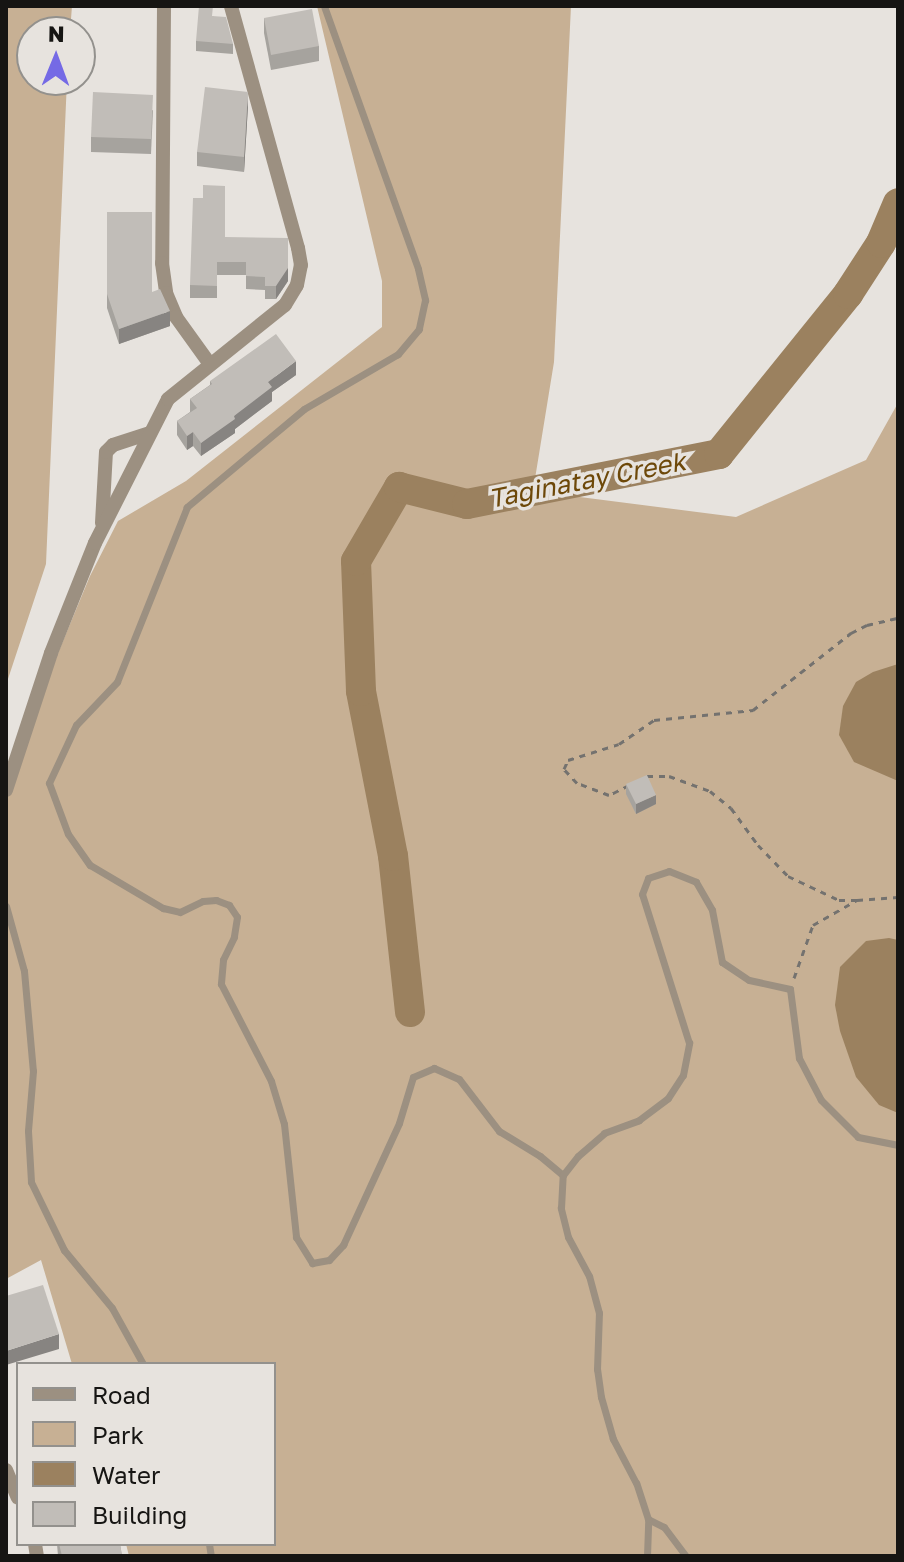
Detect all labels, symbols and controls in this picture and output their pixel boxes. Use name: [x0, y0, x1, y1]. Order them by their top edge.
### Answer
north arrow: [16, 16, 96, 96]
text: N: [48, 20, 65, 47]
water label: Taginatay Creek: [486, 446, 688, 514]
legend: [16, 1362, 276, 1546]
text: Road: [92, 1380, 151, 1409]
text: Park: [92, 1420, 144, 1449]
text: Water: [92, 1460, 160, 1489]
text: Building: [92, 1500, 187, 1529]

